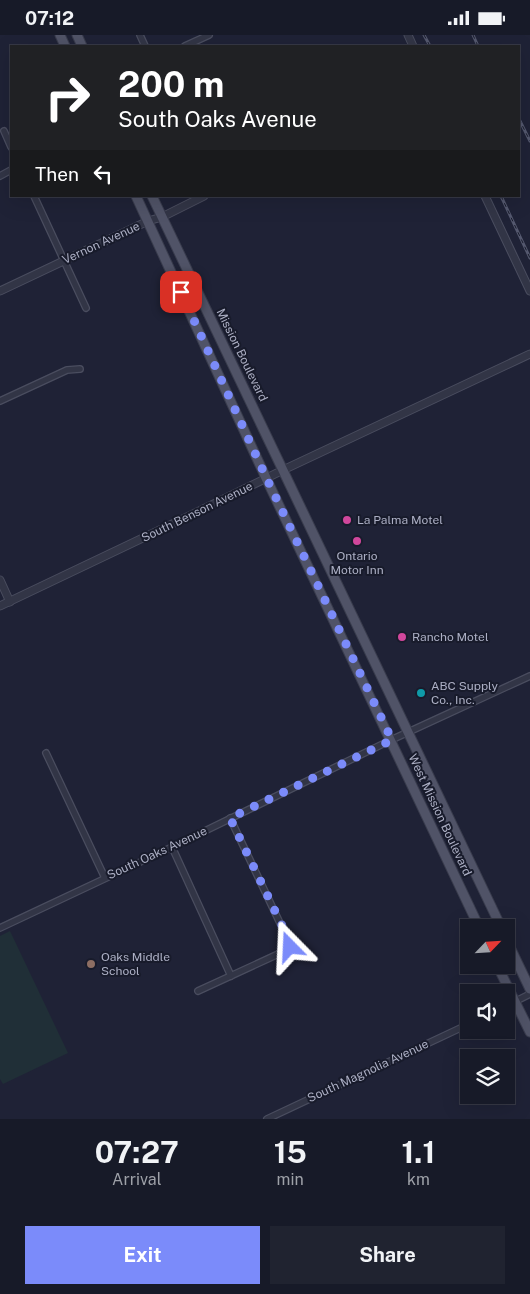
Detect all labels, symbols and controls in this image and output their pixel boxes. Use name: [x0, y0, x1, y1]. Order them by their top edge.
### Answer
text: 07:12: [25, 7, 74, 29]
text: 200 m: [118, 64, 224, 105]
icon: right: [35, 65, 100, 130]
text: South Oaks Avenue: [118, 106, 317, 132]
icon: left: [89, 160, 117, 188]
text: Then: [35, 163, 79, 185]
street label: Vernon Avenue: [60, 219, 142, 267]
pin: [160, 271, 202, 313]
icon: arrive: [167, 278, 195, 306]
street label: Mission Boulevard: [213, 306, 271, 404]
street label: South Benson Avenue: [139, 479, 255, 545]
place label: La Palma Motel: [357, 513, 443, 527]
marker: La Palma Motel: [341, 514, 353, 526]
marker: Ontario Motor Inn: [351, 535, 363, 547]
place label: Ontario Motor Inn: [330, 549, 384, 577]
place label: Rancho Motel: [412, 630, 489, 644]
marker: Rancho Motel: [396, 631, 408, 643]
place label: ABC Supply Co., Inc.: [431, 679, 498, 707]
marker: ABC Supply Co., Inc.: [415, 687, 427, 699]
street label: West Mission Boulevard: [406, 752, 474, 878]
street label: South Oaks Avenue: [105, 824, 209, 882]
north arrow: [460, 919, 515, 974]
map controls: [460, 919, 515, 1104]
position arrow: [263, 920, 315, 972]
place label: Oaks Middle School: [101, 950, 170, 978]
marker: Oaks Middle School: [85, 958, 97, 970]
button: sound: [460, 984, 515, 1039]
street label: South Magnolia Avenue: [305, 1037, 431, 1105]
button: layers: [460, 1049, 515, 1104]
text: 07:27: [95, 1134, 179, 1170]
text: 15: [274, 1134, 307, 1170]
text: 1.1: [401, 1134, 435, 1170]
text: Arrival: [112, 1170, 162, 1189]
text: min: [277, 1170, 304, 1189]
text: km: [407, 1170, 430, 1189]
button: Exit: [25, 1226, 260, 1284]
button: Share: [270, 1226, 505, 1284]

